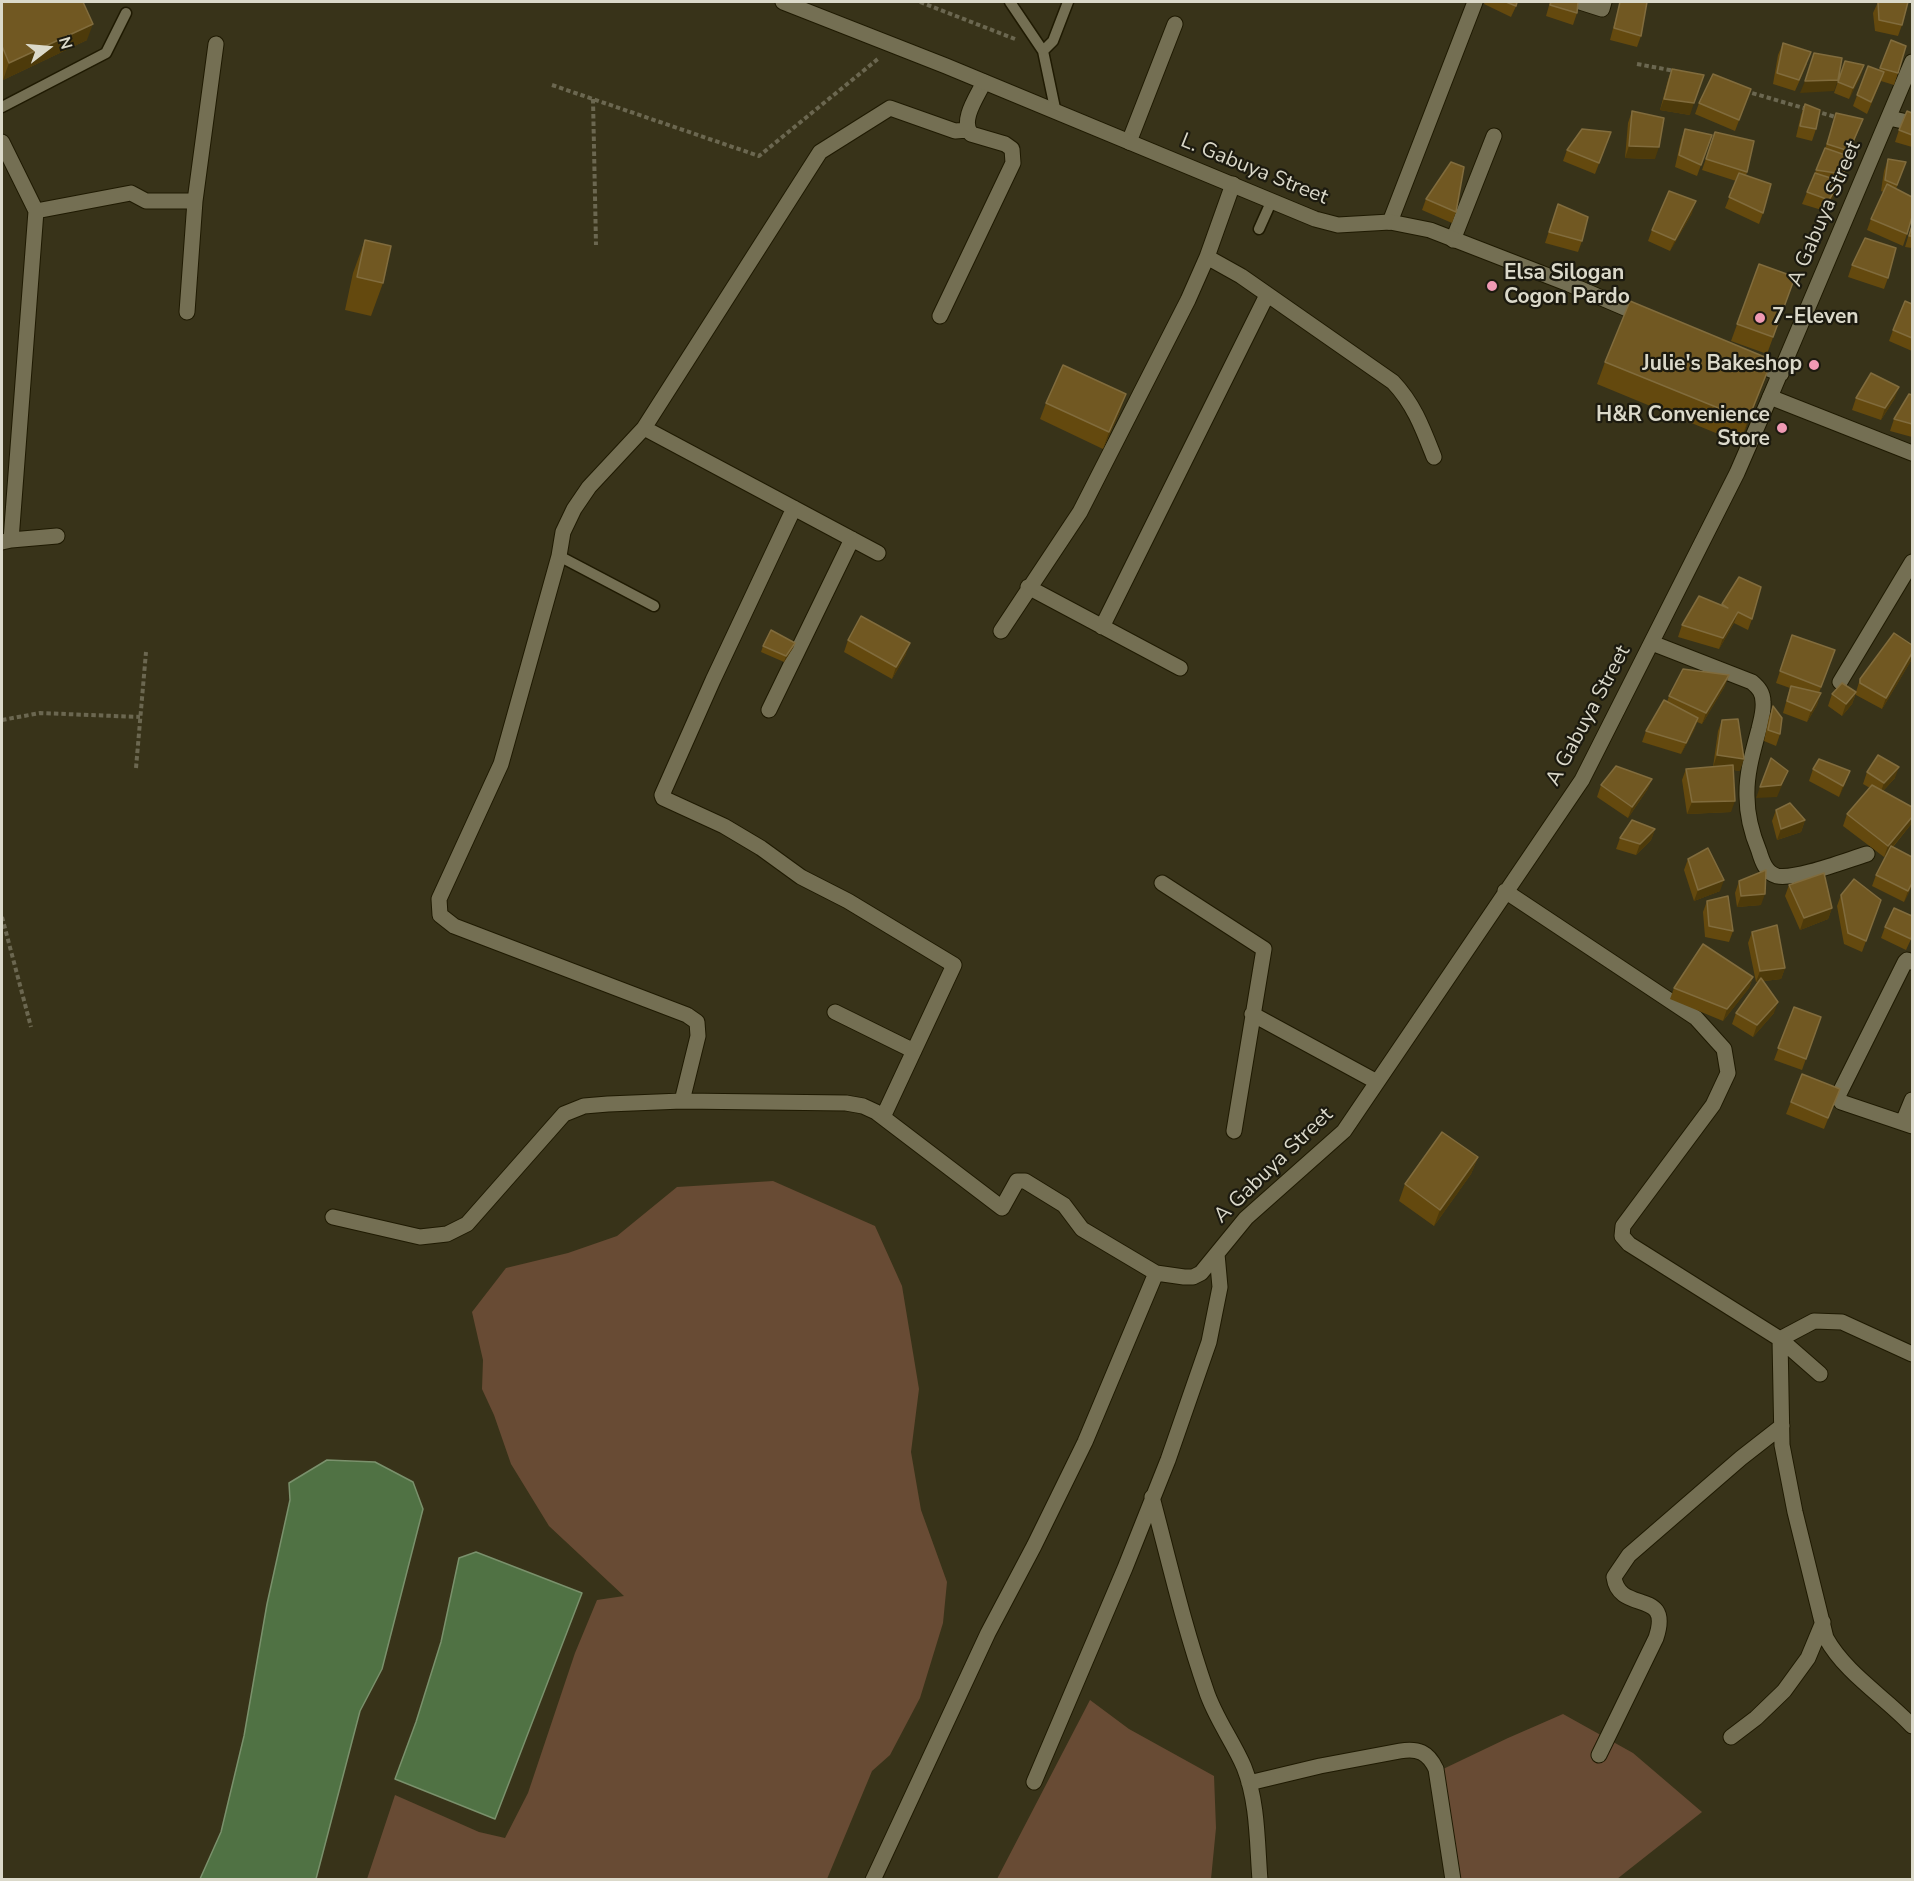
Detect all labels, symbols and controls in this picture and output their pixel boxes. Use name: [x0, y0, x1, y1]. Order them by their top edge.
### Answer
north arrow: [18, 18, 78, 78]
text: N: [53, 34, 78, 52]
street label: L. Gabuya Street: [1177, 129, 1331, 211]
street label: A Gabuya Street: [1783, 138, 1867, 290]
place label: Elsa Silogan Cogon Pardo: [1504, 261, 1630, 311]
marker: Elsa Silogan Cogon Pardo: [1485, 279, 1499, 293]
place label: 7-Eleven: [1772, 305, 1859, 331]
marker: 7-Eleven: [1753, 311, 1767, 325]
place label: Julie's Bakeshop: [1642, 352, 1802, 378]
marker: Julie's Bakeshop: [1807, 358, 1821, 372]
place label: H&R Convenience Store: [1596, 403, 1770, 453]
marker: H&R Convenience Store: [1775, 421, 1789, 435]
street label: A Gabuya Street: [1541, 641, 1637, 791]
street label: A Gabuya Street: [1209, 1103, 1339, 1229]

